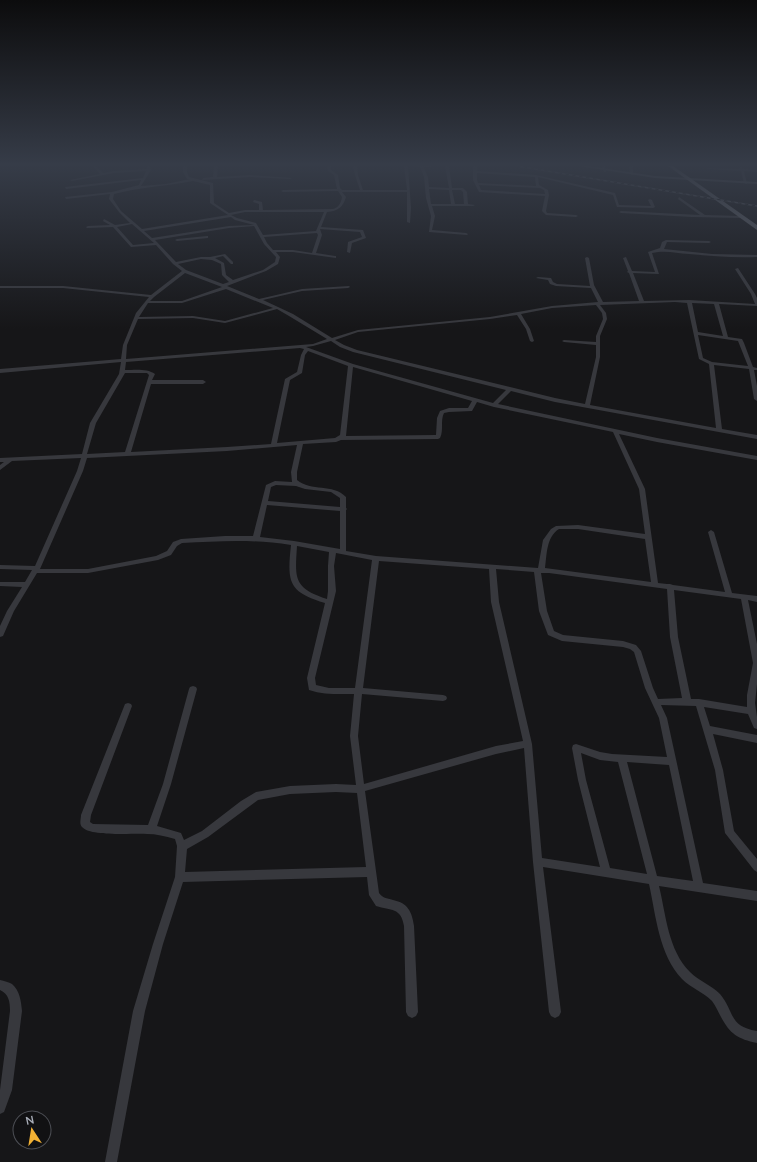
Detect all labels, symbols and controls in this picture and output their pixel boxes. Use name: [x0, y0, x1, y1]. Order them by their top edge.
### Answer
north arrow: [12, 1110, 52, 1150]
text: N: [24, 1112, 35, 1127]

